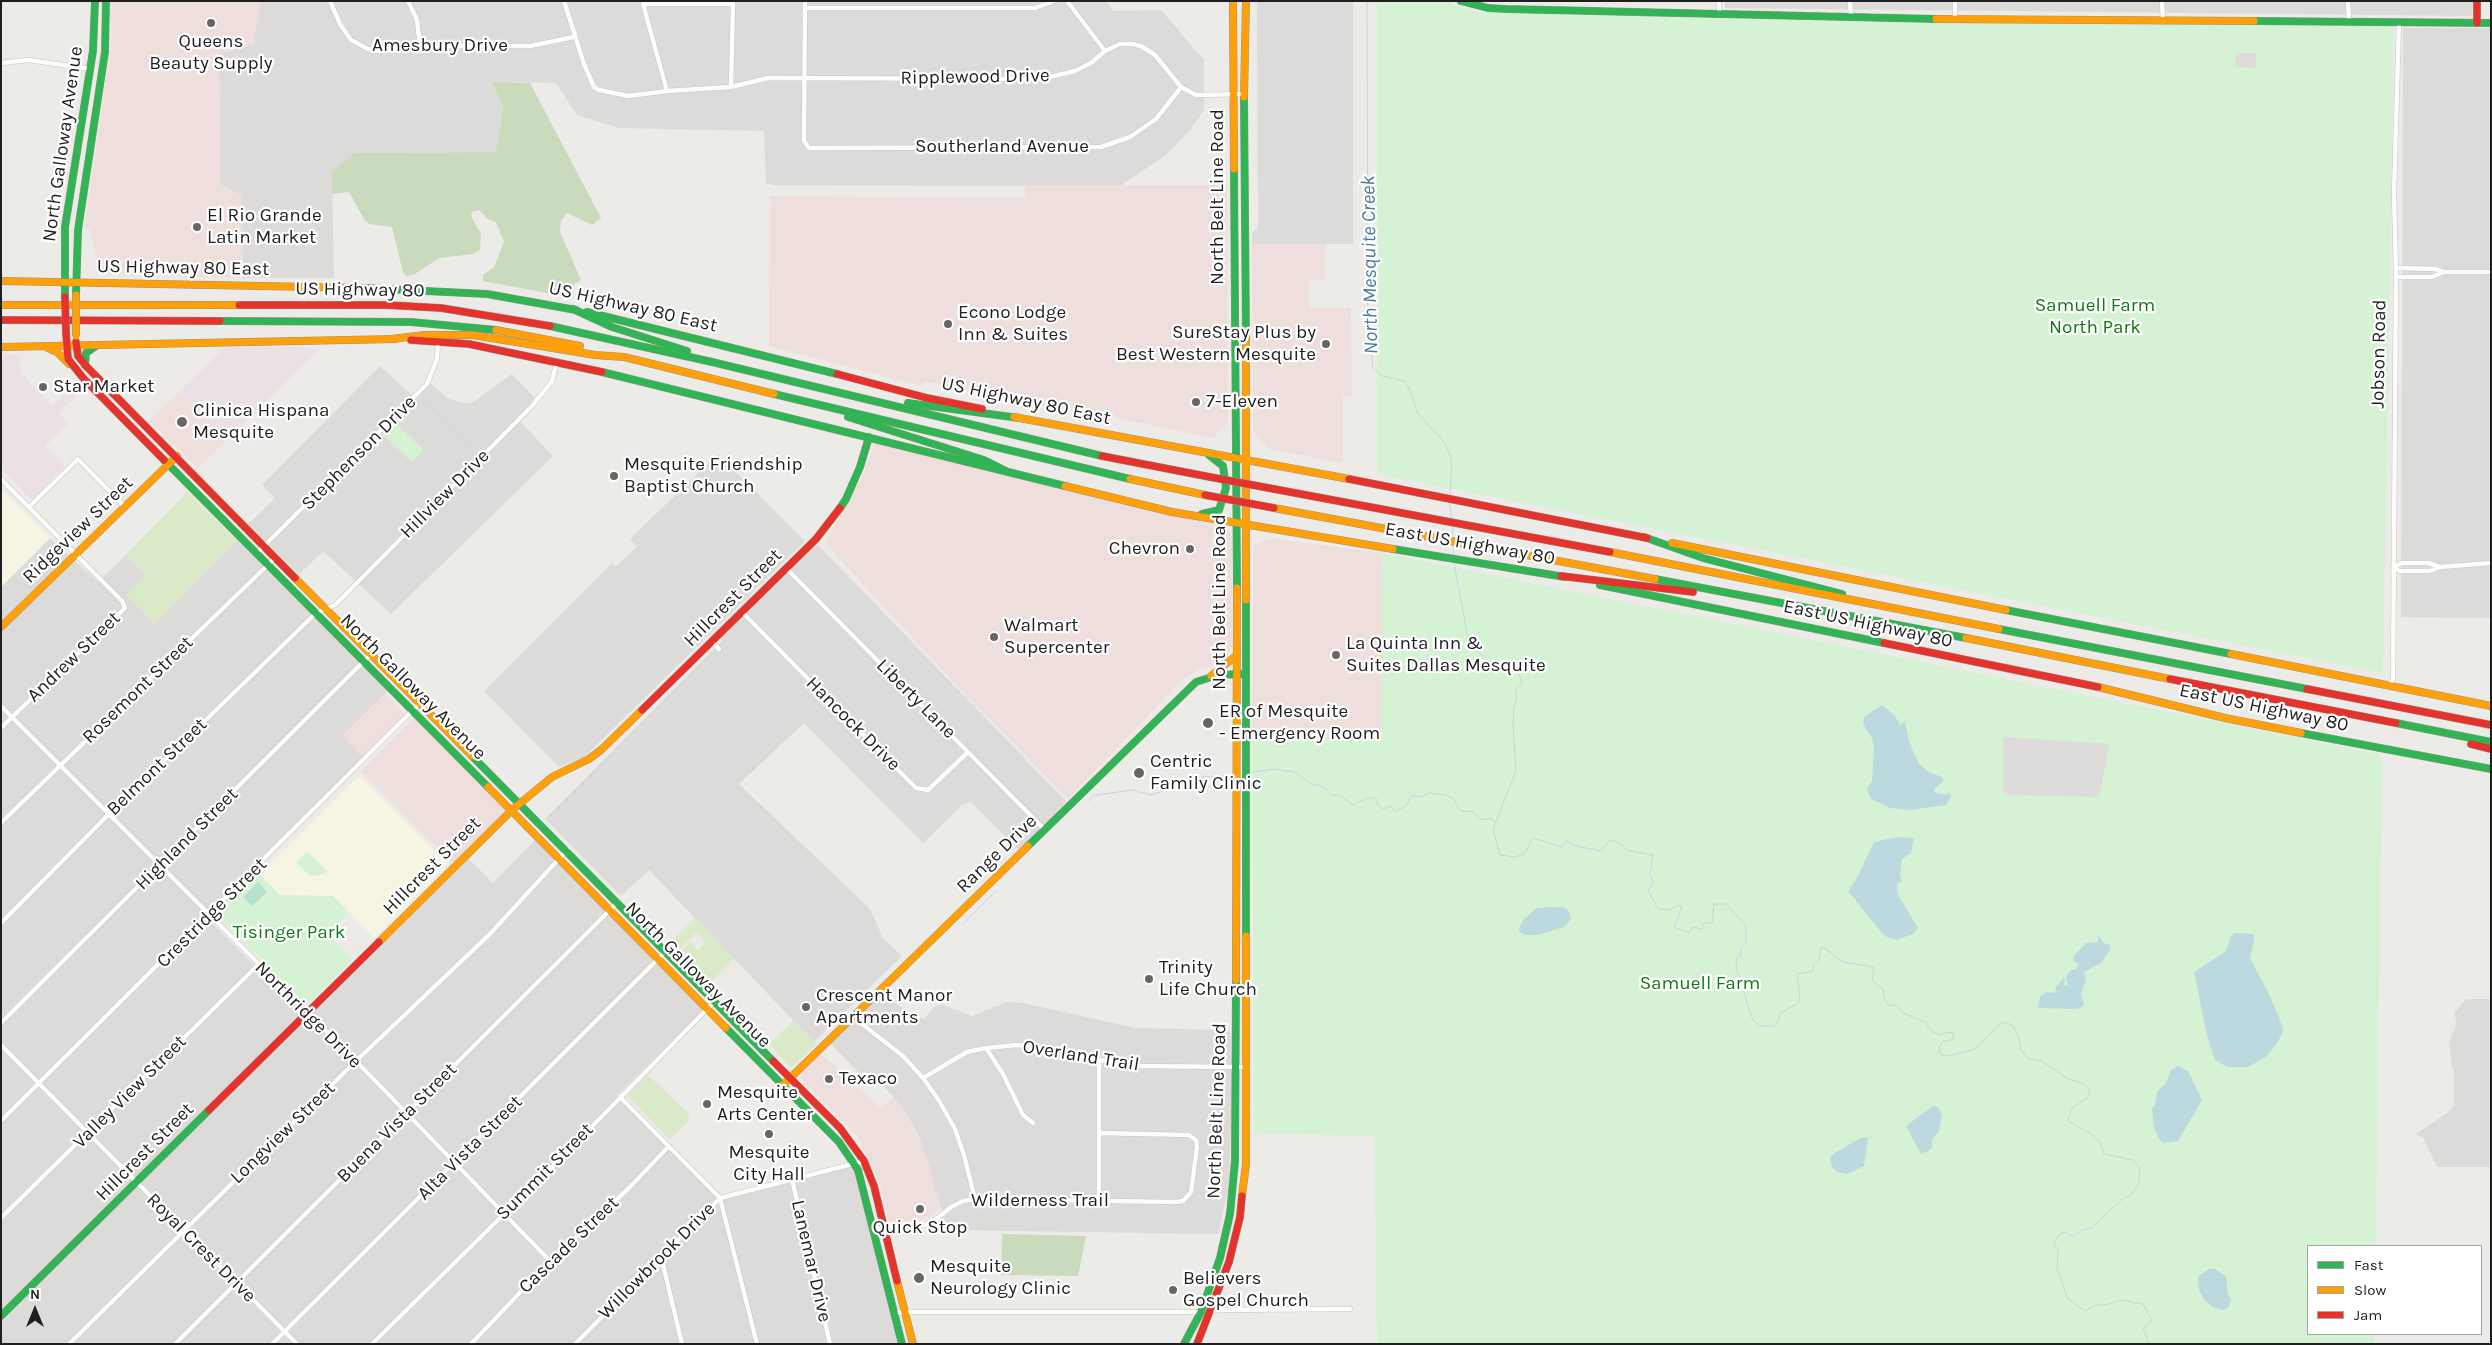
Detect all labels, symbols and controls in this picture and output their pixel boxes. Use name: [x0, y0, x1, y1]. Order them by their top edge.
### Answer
marker: Queens Beauty Supply: [205, 17, 217, 29]
place label: Queens Beauty Supply: [149, 31, 273, 75]
street label: Amesbury Drive: [372, 35, 508, 57]
street label: North Galloway Avenue: [38, 45, 88, 243]
street label: Ripplewood Drive: [900, 64, 1050, 90]
street label: North Belt Line Road: [1207, 109, 1229, 285]
street label: Southerland Avenue: [915, 136, 1089, 158]
water label: North Mesquite Creek: [1356, 176, 1384, 354]
place label: El Rio Grande Latin Market: [207, 205, 322, 249]
marker: El Rio Grande Latin Market: [191, 221, 203, 233]
street label: US Highway 80 East: [97, 255, 269, 281]
street label: US Highway 80: [295, 277, 425, 303]
street label: US Highway 80 East: [547, 277, 719, 337]
park label: Samuell Farm North Park: [2035, 295, 2155, 339]
street label: Jobson Road: [2367, 299, 2391, 409]
place label: Econo Lodge Inn & Suites: [958, 302, 1068, 346]
marker: Econo Lodge Inn & Suites: [942, 318, 954, 330]
place label: SureStay Plus by Best Western Mesquite: [1116, 322, 1316, 366]
marker: SureStay Plus by Best Western Mesquite: [1320, 338, 1332, 350]
street label: US Highway 80 East: [939, 372, 1113, 430]
place label: Star Market: [53, 376, 154, 398]
marker: Star Market: [37, 381, 49, 393]
street label: Stephenson Drive: [297, 391, 421, 515]
place label: 7-Eleven: [1206, 391, 1278, 413]
marker: 7-Eleven: [1190, 396, 1202, 408]
place label: Clinica Hispana Mesquite: [193, 400, 329, 444]
marker: Clinica Hispana Mesquite: [175, 415, 189, 429]
street label: Hillview Drive: [396, 445, 494, 543]
place label: Mesquite Friendship Baptist Church: [624, 454, 803, 498]
marker: Mesquite Friendship Baptist Church: [608, 470, 620, 482]
street label: Ridgeview Street: [18, 472, 138, 588]
street label: North Belt Line Road: [1209, 514, 1231, 690]
street label: East US Highway 80: [1383, 518, 1557, 570]
place label: Chevron: [1109, 538, 1180, 560]
marker: Chevron: [1184, 543, 1196, 555]
street label: Hillcrest Street: [679, 544, 787, 652]
street label: East US Highway 80: [1781, 595, 1955, 653]
street label: Andrew Street: [23, 607, 125, 707]
street label: North Galloway Avenue: [335, 609, 491, 765]
place label: Walmart Supercenter: [1004, 615, 1110, 659]
street label: Rosemont Street: [78, 631, 198, 749]
marker: Walmart Supercenter: [988, 631, 1000, 643]
place label: La Quinta Inn & Suites Dallas Mesquite: [1346, 633, 1546, 677]
marker: La Quinta Inn & Suites Dallas Mesquite: [1330, 649, 1342, 661]
street label: Liberty Lane: [871, 654, 961, 744]
street label: Hancock Drive: [801, 672, 905, 776]
street label: East US Highway 80: [2177, 679, 2351, 737]
place label: ER of Mesquite - Emergency Room: [1219, 701, 1380, 745]
street label: Belmont Street: [102, 714, 212, 820]
marker: ER of Mesquite - Emergency Room: [1201, 716, 1215, 730]
place label: Centric Family Clinic: [1150, 751, 1262, 795]
marker: Centric Family Clinic: [1132, 766, 1146, 780]
street label: Highland Street: [131, 783, 243, 895]
street label: Range Drive: [952, 810, 1042, 898]
street label: Hillcrest Street: [378, 812, 486, 920]
street label: Crestridge Street: [152, 853, 272, 973]
street label: North Galloway Avenue: [620, 897, 776, 1053]
park label: Tisinger Park: [233, 922, 345, 944]
street label: Northridge Drive: [250, 957, 366, 1073]
place label: Trinity Life Church: [1159, 957, 1257, 1001]
marker: Trinity Life Church: [1143, 973, 1155, 985]
park label: Samuell Farm: [1640, 973, 1760, 995]
place label: Crescent Manor Apartments: [816, 985, 952, 1029]
marker: Crescent Manor Apartments: [800, 1001, 812, 1013]
street label: North Belt Line Road: [1203, 1023, 1231, 1199]
street label: Valley View Street: [69, 1031, 191, 1153]
street label: Overland Trail: [1021, 1036, 1141, 1076]
street label: Buena Vista Street: [332, 1058, 462, 1188]
place label: Texaco: [839, 1068, 897, 1090]
marker: Texaco: [823, 1073, 835, 1085]
street label: Longview Street: [226, 1077, 340, 1189]
place label: Mesquite Arts Center: [717, 1082, 813, 1126]
street label: Alta Vista Street: [413, 1091, 527, 1205]
street label: Hillcrest Street: [91, 1098, 199, 1206]
marker: Mesquite Arts Center: [701, 1098, 713, 1110]
street label: Summit Street: [492, 1119, 598, 1225]
marker: Mesquite City Hall: [763, 1128, 775, 1140]
place label: Mesquite City Hall: [728, 1142, 810, 1186]
street label: Royal Crest Drive: [142, 1189, 260, 1307]
street label: Wilderness Trail: [971, 1190, 1109, 1212]
street label: Cascade Street: [514, 1192, 624, 1298]
street label: Willowbrook Drive: [594, 1198, 720, 1324]
street label: Lanemar Drive: [786, 1198, 836, 1324]
marker: Quick Stop: [914, 1203, 926, 1215]
place label: Quick Stop: [873, 1217, 967, 1239]
legend: [2307, 1245, 2482, 1335]
place label: Mesquite Neurology Clinic: [930, 1256, 1071, 1300]
text: Fast: [2354, 1256, 2383, 1274]
place label: Believers Gospel Church: [1183, 1268, 1309, 1312]
marker: Mesquite Neurology Clinic: [912, 1271, 926, 1285]
text: Slow: [2354, 1281, 2386, 1299]
marker: Believers Gospel Church: [1167, 1284, 1179, 1296]
north arrow: [10, 1285, 60, 1335]
text: N: [30, 1286, 40, 1303]
text: Jam: [2354, 1306, 2382, 1324]

